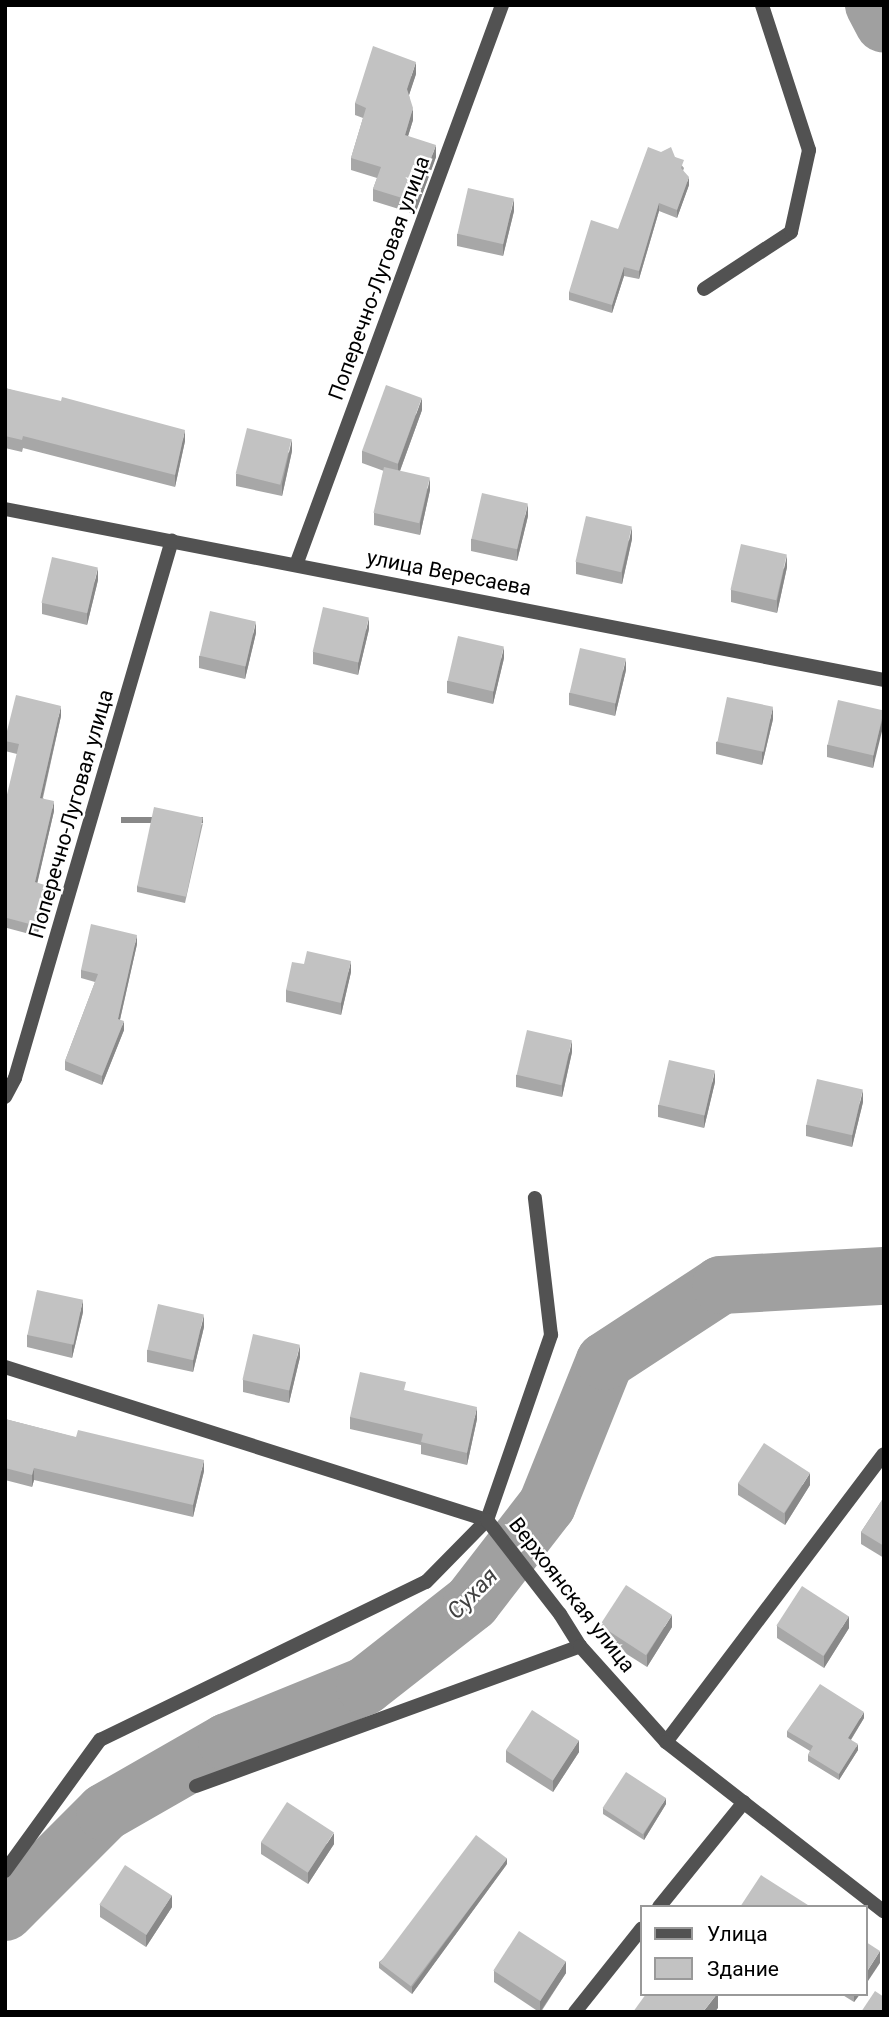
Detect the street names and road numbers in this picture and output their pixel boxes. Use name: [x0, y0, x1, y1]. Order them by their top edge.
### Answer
street label: Поперечно-Луговая улица: [323, 153, 435, 403]
street label: улица Вересаева: [365, 545, 533, 601]
street label: Поперечно-Луговая улица: [23, 687, 119, 941]
street label: Верхоянская улица: [504, 1512, 640, 1678]

